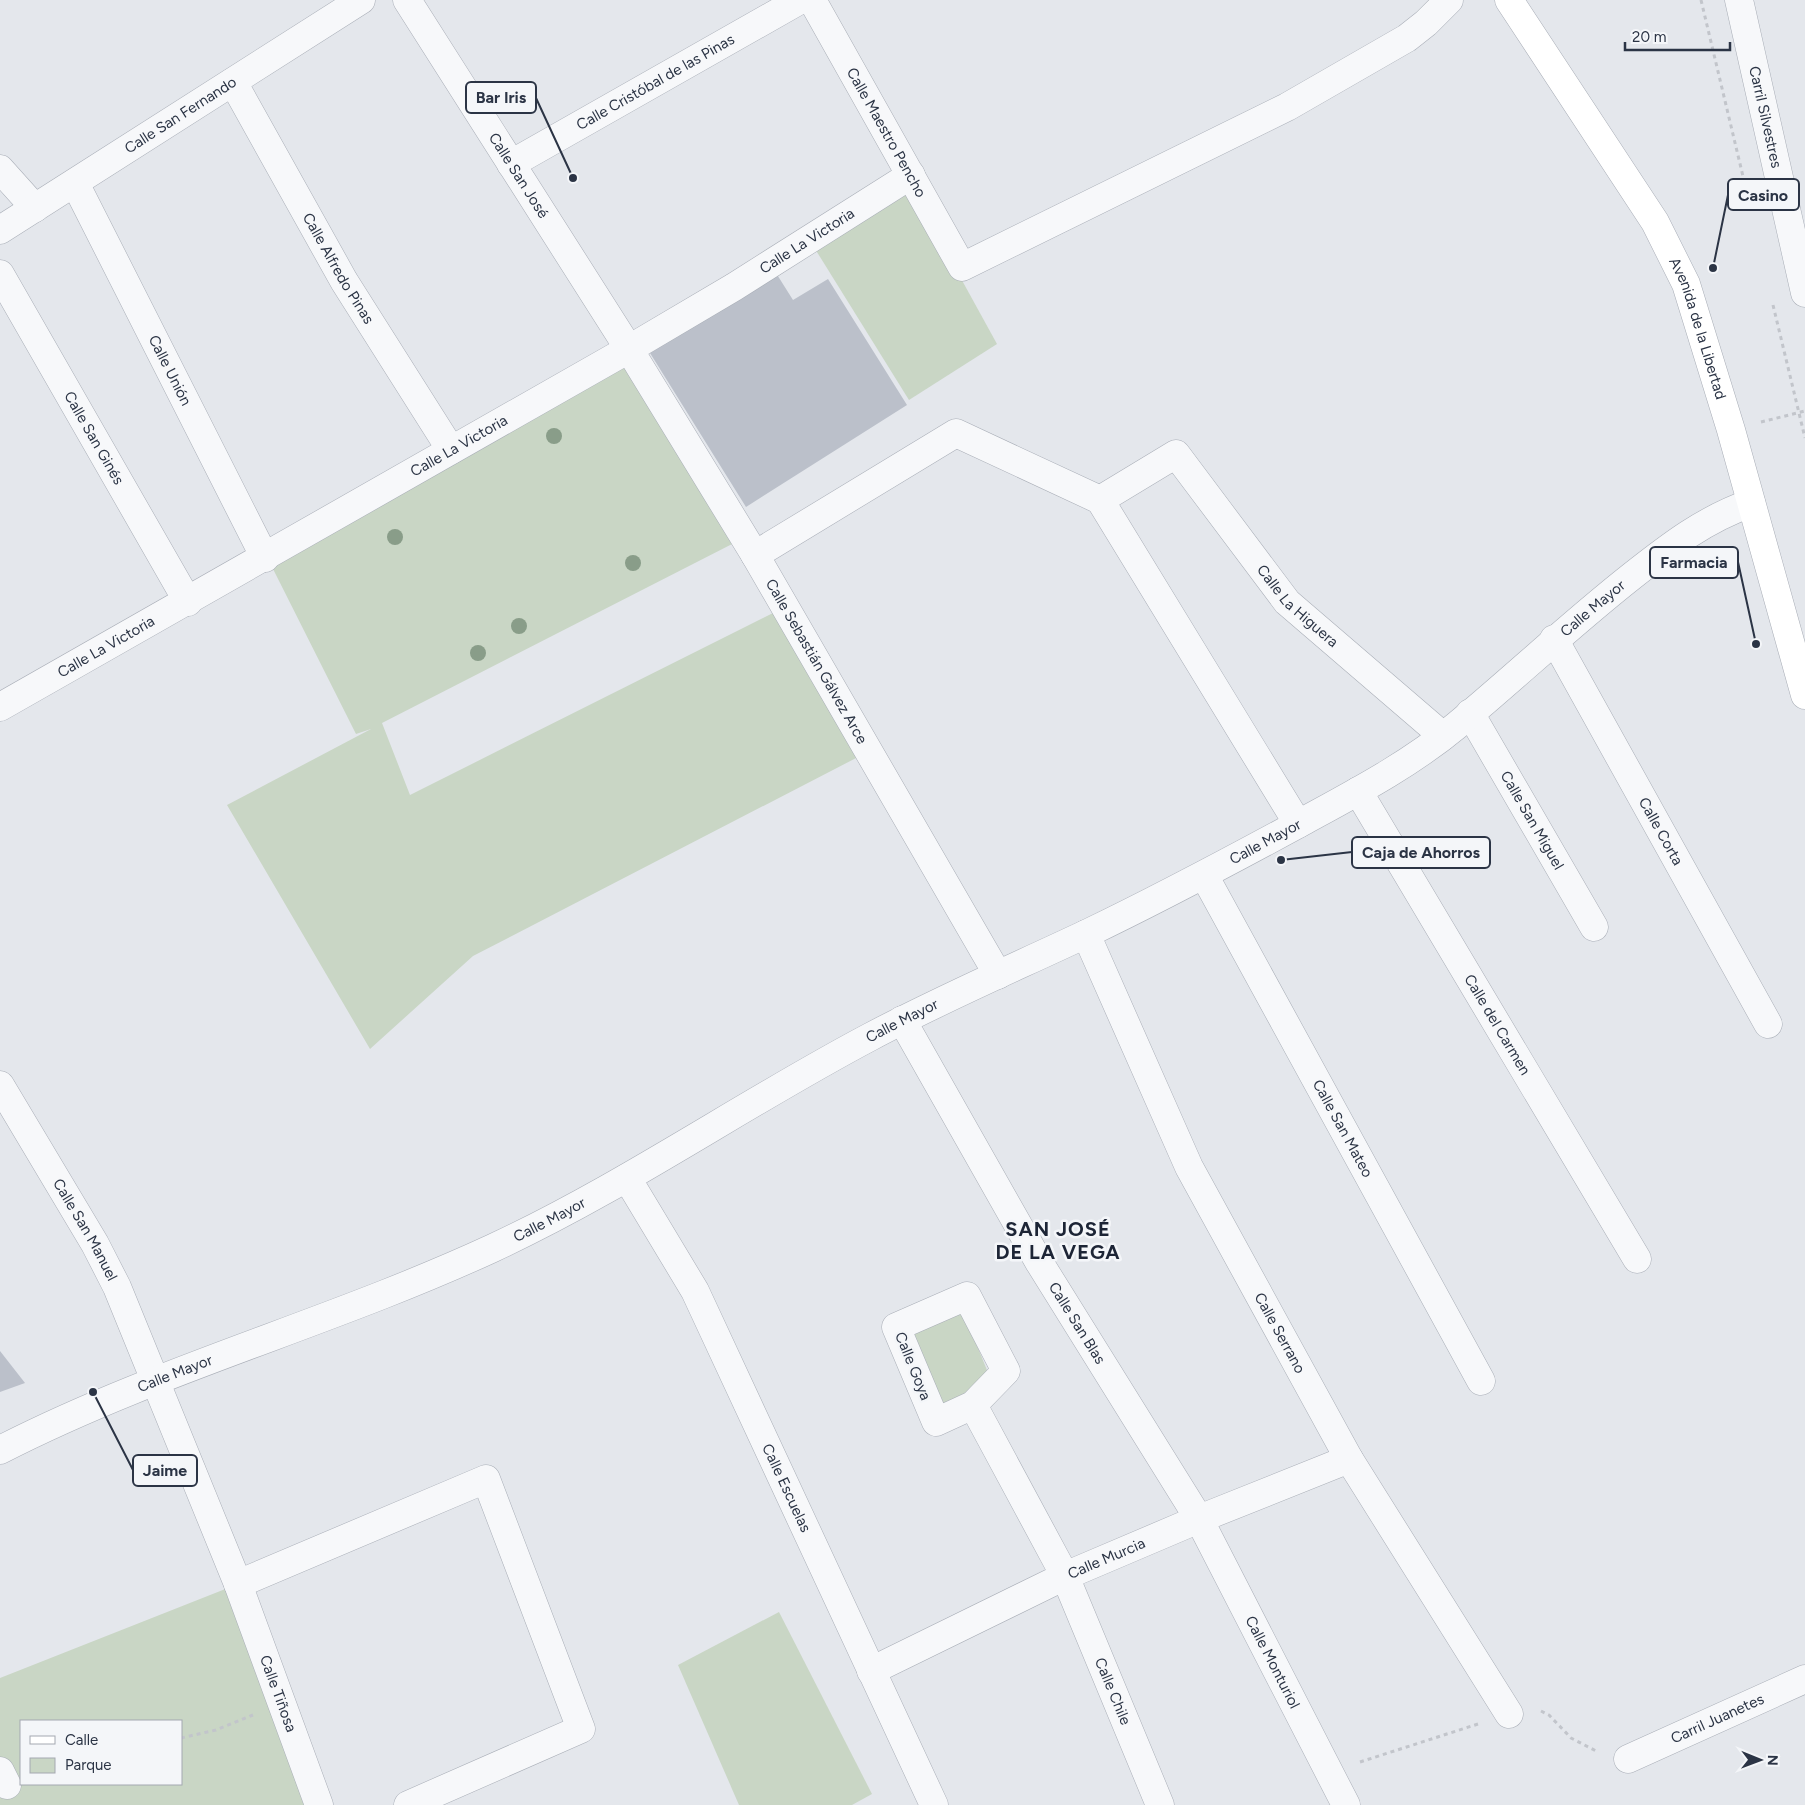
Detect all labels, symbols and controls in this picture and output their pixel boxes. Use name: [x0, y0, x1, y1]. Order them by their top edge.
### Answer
scale bar: [1625, 20, 1730, 52]
text: 20 m: [1632, 28, 1666, 46]
street label: Calle Cristóbal de las Pinas: [573, 30, 738, 134]
street label: Calle Maestro Pencho: [843, 64, 930, 201]
street label: Carril Silvestres: [1745, 64, 1786, 170]
street label: Calle San Fernando: [121, 73, 240, 157]
callout: Bar Iris: [466, 82, 536, 113]
text: Bar Iris: [476, 88, 527, 107]
street label: Calle San José: [485, 129, 552, 222]
callout: Casino: [1728, 179, 1799, 210]
text: Casino: [1738, 186, 1788, 205]
street label: Calle La Victoria: [756, 204, 858, 278]
street label: Calle Alfredo Pinas: [299, 210, 378, 327]
street label: Avenida de la Libertad: [1665, 255, 1730, 402]
street label: Calle Unión: [145, 332, 195, 409]
street label: Calle San Ginés: [60, 388, 128, 488]
street label: Calle La Victoria: [407, 411, 511, 481]
callout: Farmacia: [1650, 547, 1738, 578]
text: Farmacia: [1660, 553, 1728, 572]
street label: Calle La Higuera: [1253, 561, 1342, 651]
street label: Calle Sebastián Gálvez Arce: [762, 576, 871, 747]
street label: Calle Mayor: [1557, 576, 1629, 641]
street label: Calle La Victoria: [54, 612, 158, 681]
street label: Calle San Miguel: [1497, 768, 1568, 873]
street label: Calle Corta: [1635, 794, 1687, 868]
street label: Calle Mayor: [1226, 815, 1304, 868]
callout: Caja de Ahorros: [1352, 837, 1490, 868]
text: Caja de Ahorros: [1362, 843, 1481, 862]
street label: Calle del Carmen: [1460, 971, 1534, 1078]
street label: Calle Mayor: [863, 995, 941, 1047]
street label: Calle San Mateo: [1309, 1076, 1377, 1181]
street label: Calle San Manuel: [49, 1175, 121, 1284]
street label: Calle Mayor: [510, 1194, 589, 1246]
district label: SAN JOSÉ DE LA VEGA: [995, 1217, 1121, 1264]
street label: Calle San Blas: [1045, 1279, 1109, 1367]
street label: Calle Serrano: [1251, 1289, 1309, 1377]
street label: Calle Goya: [891, 1329, 935, 1403]
street label: Calle Mayor: [135, 1351, 215, 1396]
street label: Calle Escuelas: [758, 1441, 815, 1535]
callout: Jaime: [133, 1455, 197, 1486]
text: Jaime: [143, 1461, 187, 1480]
street label: Calle Murcia: [1065, 1534, 1148, 1583]
street label: Calle Monturiol: [1241, 1613, 1304, 1711]
street label: Calle Tiñosa: [256, 1653, 300, 1735]
street label: Calle Chile: [1091, 1655, 1135, 1728]
street label: Carril Juanetes: [1668, 1690, 1767, 1748]
legend: [20, 1720, 182, 1785]
text: Calle: [65, 1731, 98, 1749]
north arrow: [1735, 1735, 1785, 1785]
text: N: [1764, 1755, 1781, 1766]
text: Parque: [65, 1756, 112, 1774]

